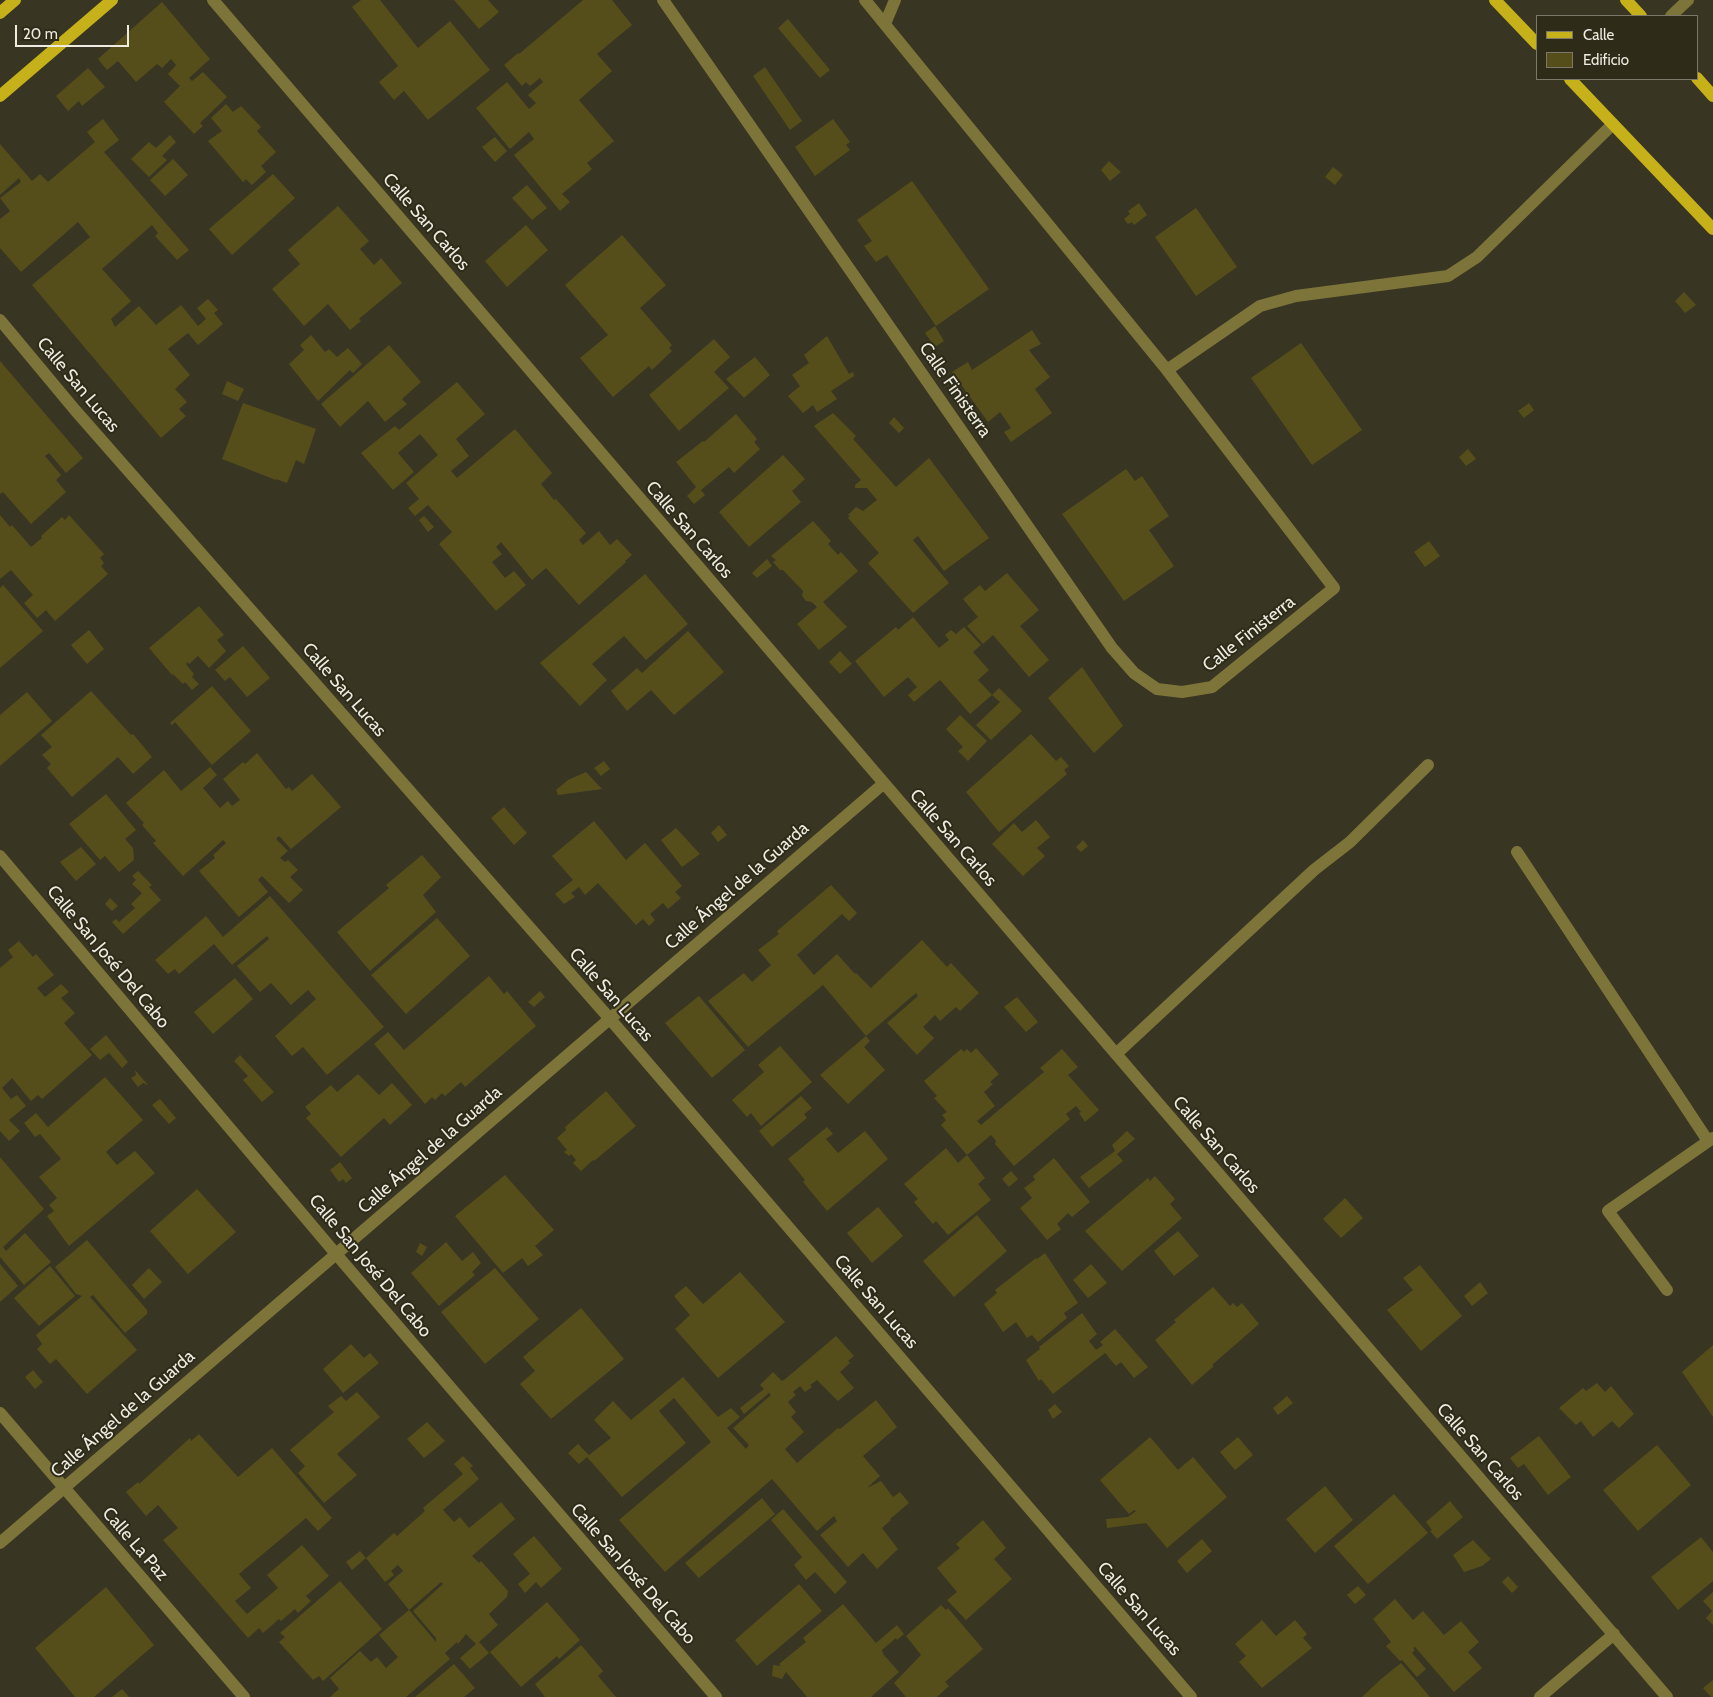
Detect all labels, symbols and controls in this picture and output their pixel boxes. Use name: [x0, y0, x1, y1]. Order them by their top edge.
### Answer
scale bar: [18, 15, 131, 47]
legend: [1536, 15, 1698, 80]
text: 20 m: [23, 25, 58, 43]
text: Calle: [1583, 26, 1614, 44]
text: Edificio: [1583, 51, 1629, 69]
street label: Calle San Carlos: [378, 169, 474, 275]
street label: Calle San Lucas: [32, 333, 124, 437]
street label: Calle Finisterra: [914, 338, 996, 442]
street label: Calle San Carlos: [641, 477, 737, 583]
street label: Calle Finisterra: [1199, 591, 1299, 677]
street label: Calle San Lucas: [297, 639, 391, 741]
street label: Calle San Carlos: [905, 785, 1001, 891]
street label: Calle Ángel de la Guarda: [661, 818, 813, 954]
street label: Calle San José Del Cabo: [42, 881, 174, 1033]
street label: Calle San Lucas: [564, 944, 658, 1046]
street label: Calle Ángel de la Guarda: [354, 1082, 506, 1218]
street label: Calle San Carlos: [1168, 1092, 1264, 1198]
street label: Calle San José Del Cabo: [304, 1190, 436, 1342]
street label: Calle San Lucas: [829, 1251, 923, 1353]
street label: Calle Ángel de la Guarda: [47, 1346, 199, 1482]
street label: Calle San Carlos: [1432, 1399, 1528, 1505]
street label: Calle San José Del Cabo: [566, 1499, 700, 1649]
street label: Calle La Paz: [97, 1503, 173, 1585]
street label: Calle San Lucas: [1092, 1558, 1186, 1660]

